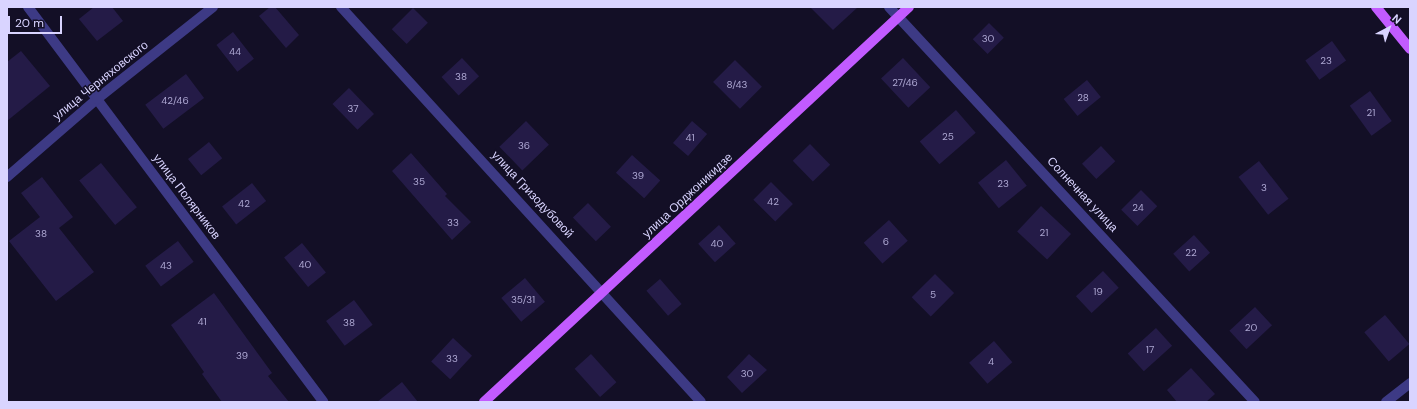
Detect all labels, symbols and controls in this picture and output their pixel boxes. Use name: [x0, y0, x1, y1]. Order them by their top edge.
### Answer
scale bar: [10, 8, 64, 34]
north arrow: [1369, 8, 1409, 48]
text: N: [1389, 11, 1404, 27]
text: 20 m: [15, 15, 44, 31]
house number: 30: [982, 33, 994, 45]
street label: улица Черняховского: [51, 38, 151, 124]
house number: 44: [229, 46, 241, 58]
house number: 23: [1320, 55, 1332, 67]
house number: 38: [455, 71, 467, 83]
house number: 27/46: [892, 77, 918, 89]
house number: 8/43: [727, 79, 747, 91]
house number: 28: [1077, 92, 1089, 104]
house number: 42/46: [161, 95, 189, 107]
house number: 37: [347, 103, 359, 115]
house number: 21: [1367, 107, 1375, 119]
house number: 25: [942, 131, 954, 143]
house number: 41: [685, 132, 695, 144]
house number: 36: [518, 140, 530, 152]
street label: улица Гризодубовой: [488, 149, 576, 241]
street label: улица Полярников: [149, 151, 223, 243]
street label: улица Орджоникидзе: [640, 151, 736, 241]
street label: Солнечная улица: [1044, 155, 1120, 235]
house number: 39: [632, 170, 644, 182]
house number: 35: [413, 176, 425, 188]
house number: 23: [997, 178, 1009, 190]
house number: 3: [1261, 182, 1267, 194]
house number: 42: [767, 196, 779, 208]
house number: 42: [238, 198, 250, 210]
house number: 24: [1132, 202, 1144, 214]
house number: 33: [447, 217, 459, 229]
house number: 21: [1040, 227, 1048, 239]
house number: 38: [35, 228, 47, 240]
house number: 6: [883, 236, 889, 248]
house number: 40: [711, 238, 723, 250]
house number: 22: [1185, 247, 1197, 259]
house number: 40: [299, 259, 311, 271]
house number: 43: [160, 260, 172, 272]
house number: 19: [1093, 286, 1103, 298]
house number: 5: [930, 289, 936, 301]
house number: 35/31: [511, 294, 535, 306]
house number: 41: [197, 316, 207, 328]
house number: 38: [343, 317, 355, 329]
house number: 20: [1245, 322, 1257, 334]
house number: 17: [1146, 344, 1154, 356]
house number: 39: [236, 350, 248, 362]
house number: 33: [446, 353, 458, 365]
house number: 4: [988, 356, 994, 368]
house number: 30: [741, 368, 753, 380]

